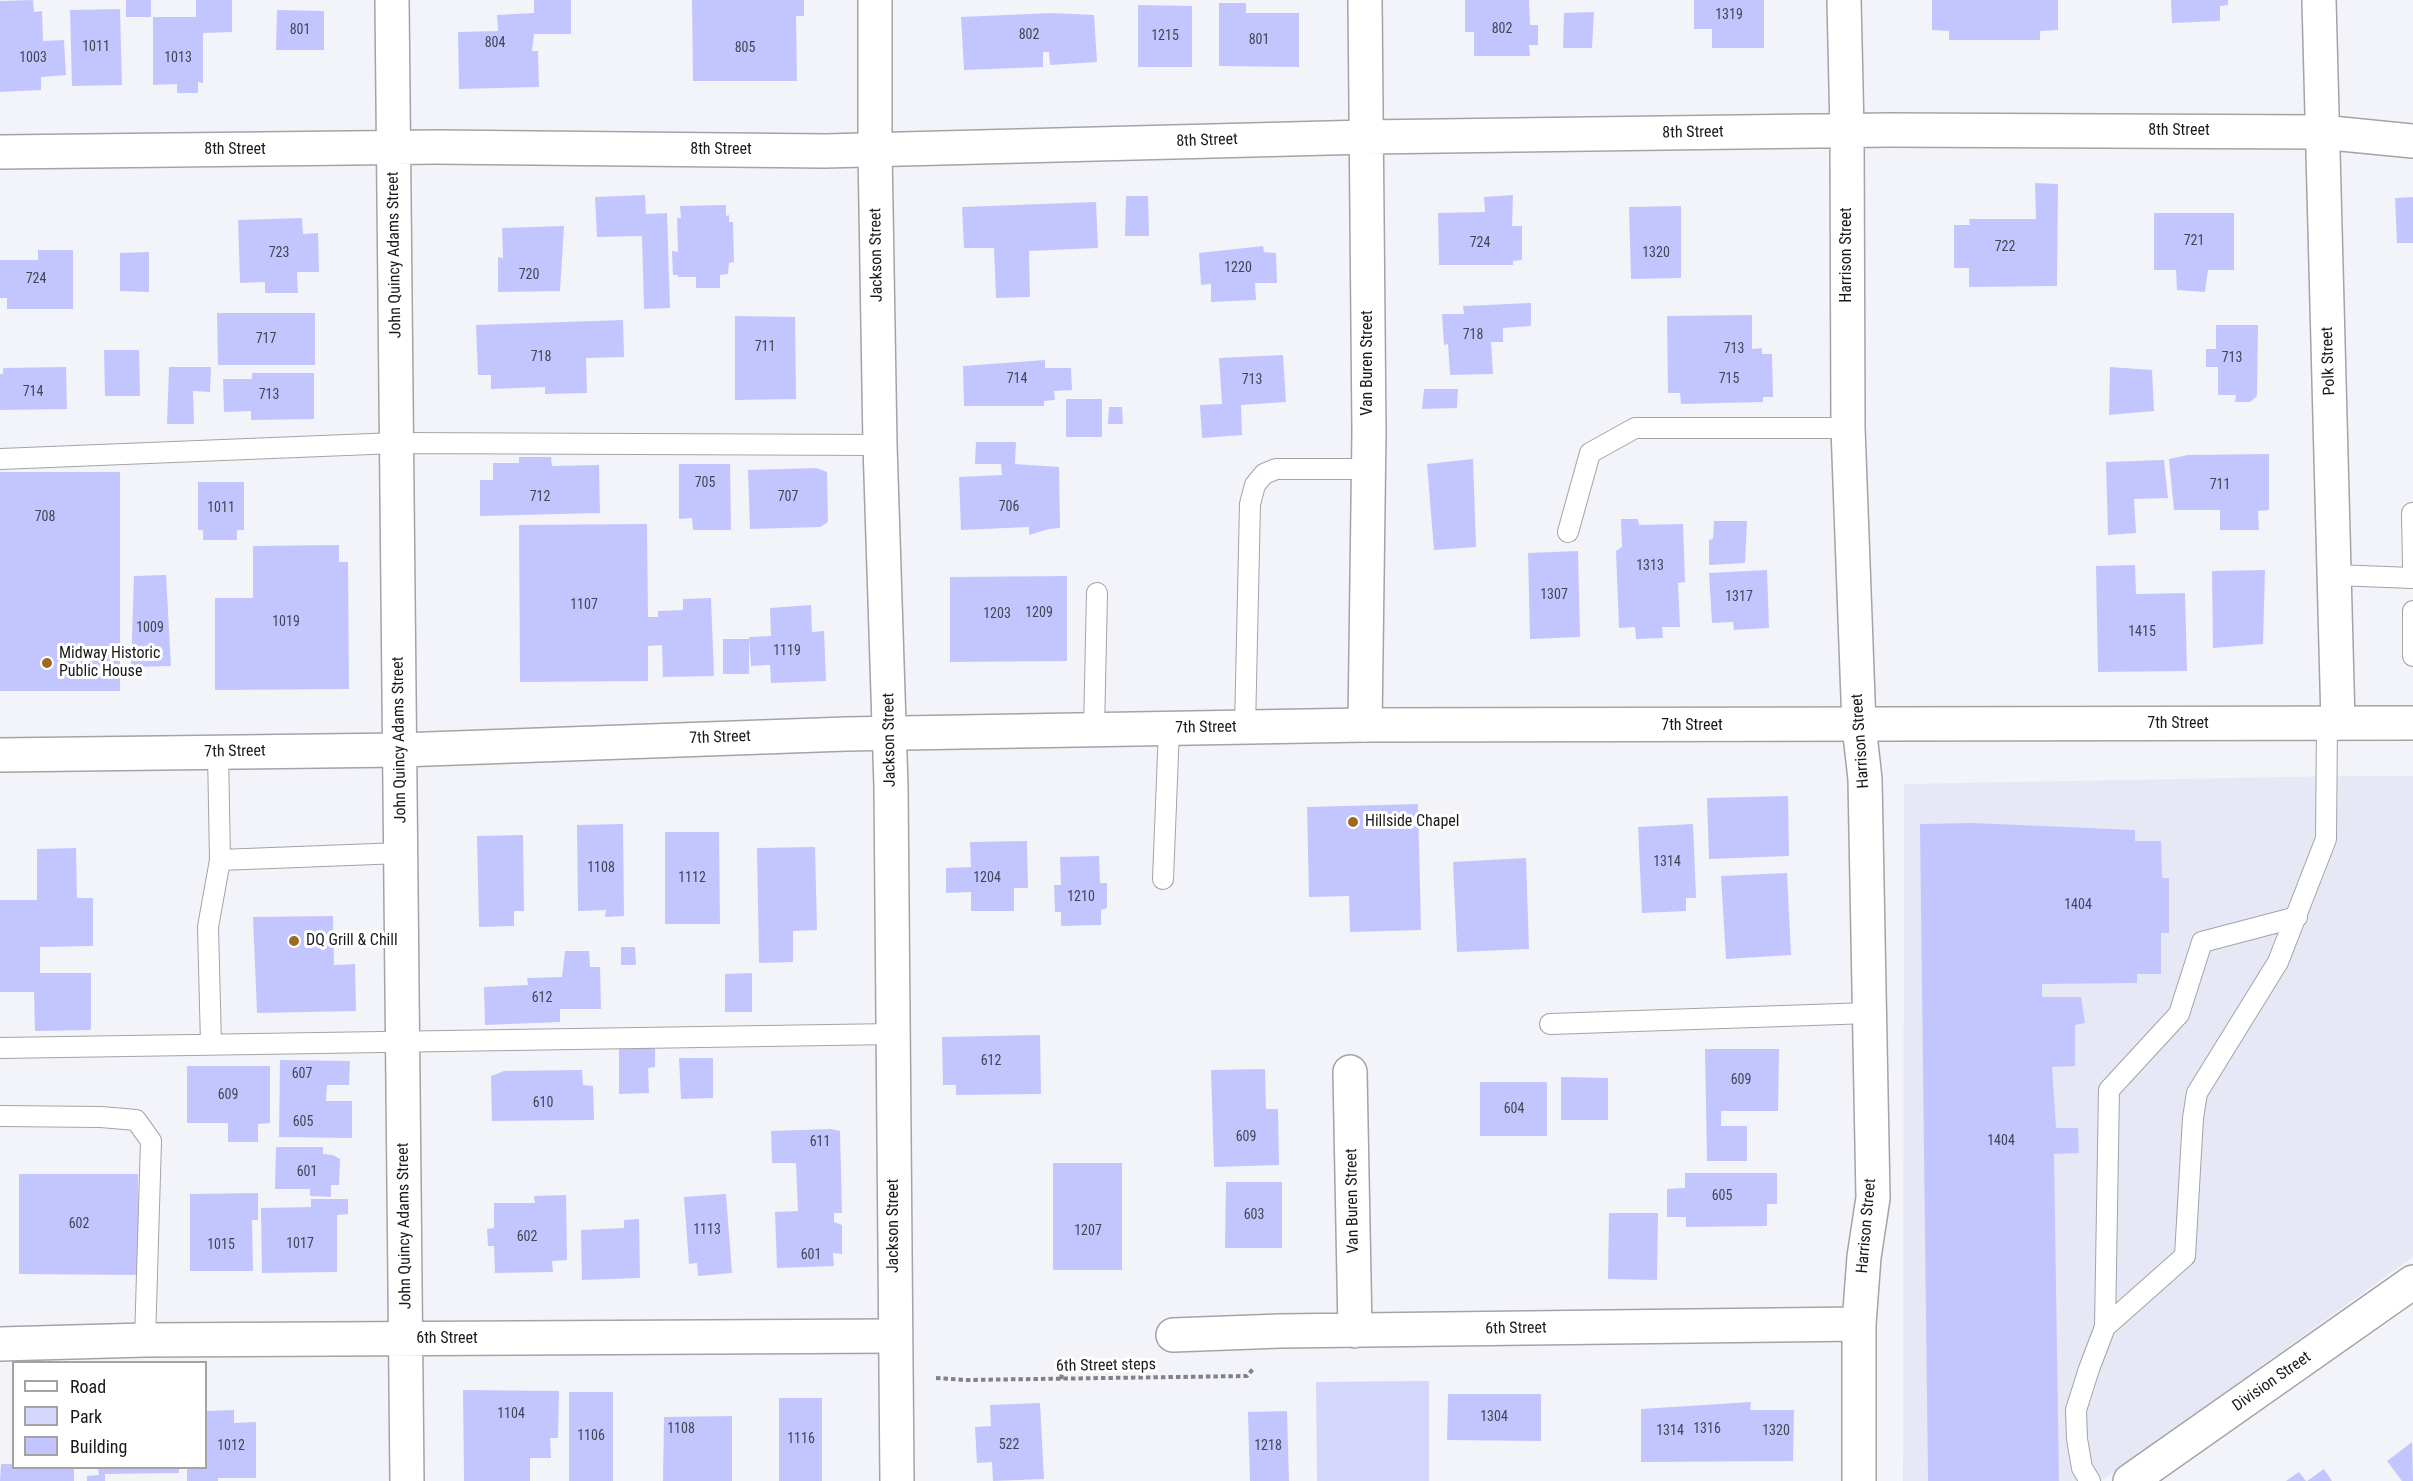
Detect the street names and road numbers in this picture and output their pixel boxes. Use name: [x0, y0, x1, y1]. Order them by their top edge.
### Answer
street label: 8th Street: [2148, 121, 2210, 141]
street label: 8th Street: [1662, 123, 1724, 143]
street label: 8th Street: [1176, 130, 1238, 152]
street label: 8th Street: [204, 140, 266, 160]
street label: 8th Street: [690, 140, 752, 160]
street label: John Quincy Adams Street: [384, 171, 406, 339]
street label: Harrison Street: [1837, 207, 1857, 303]
street label: Jackson Street: [867, 208, 887, 302]
street label: Van Buren Street: [1358, 310, 1378, 416]
street label: Polk Street: [2318, 326, 2340, 396]
street label: John Quincy Adams Street: [389, 656, 411, 824]
street label: Jackson Street: [880, 693, 900, 787]
street label: Harrison Street: [1848, 693, 1874, 789]
street label: 7th Street: [2147, 714, 2209, 734]
street label: 7th Street: [1661, 716, 1723, 736]
street label: 7th Street: [1175, 718, 1237, 738]
street label: 7th Street: [689, 727, 751, 749]
street label: 7th Street: [204, 742, 266, 762]
street label: John Quincy Adams Street: [394, 1142, 416, 1310]
street label: Van Buren Street: [1342, 1148, 1364, 1254]
street label: Harrison Street: [1853, 1178, 1881, 1274]
street label: Jackson Street: [884, 1179, 904, 1273]
street label: 6th Street: [1485, 1319, 1547, 1339]
street label: 6th Street: [416, 1329, 478, 1349]
street label: Division Street: [2229, 1348, 2315, 1416]
street label: 6th Street steps: [1056, 1356, 1156, 1376]

